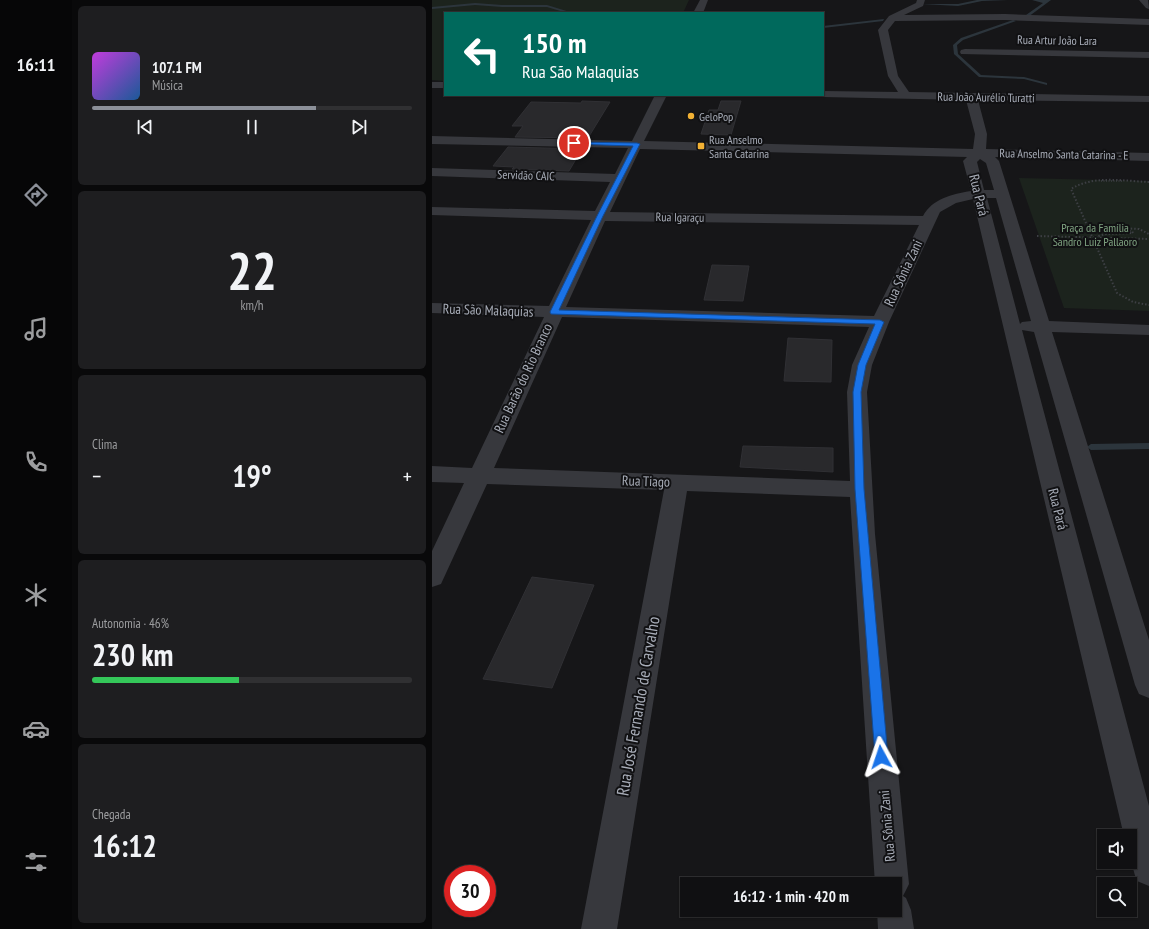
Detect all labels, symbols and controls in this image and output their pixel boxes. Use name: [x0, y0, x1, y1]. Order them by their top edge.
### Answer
text: 150 m: [522, 24, 586, 61]
icon: left: [456, 28, 508, 80]
street label: Rua Artur João Lara: [1017, 32, 1097, 48]
text: 16:11: [17, 53, 55, 76]
text: 107.1 FM: [152, 58, 202, 77]
text: Rua São Malaquias: [522, 60, 639, 83]
text: Música: [152, 77, 183, 94]
street label: Rua João Aurélio Turatti: [937, 89, 1035, 105]
place label: GeloPop: [699, 109, 733, 124]
marker: GeloPop: [686, 111, 696, 121]
icon: previous: [134, 116, 156, 138]
icon: pause: [241, 116, 263, 138]
icon: next: [348, 116, 370, 138]
pin: [557, 126, 591, 160]
icon: arrive: [563, 132, 585, 154]
place label: Rua Anselmo Santa Catarina: [709, 132, 769, 161]
marker: Rua Anselmo Santa Catarina: [696, 141, 706, 151]
street label: Rua Anselmo Santa Catarina - E: [999, 145, 1129, 163]
street label: Servidão CAIC: [497, 167, 556, 184]
street label: Rua Pará: [965, 172, 993, 218]
icon: directions: [22, 181, 50, 209]
street label: Rua Igaraçu: [656, 209, 704, 225]
park label: Praça da Família Sandro Luiz Pallaoro: [1053, 220, 1137, 249]
text: 22: [227, 237, 277, 304]
street label: Rua Sônia Zani: [880, 237, 926, 309]
text: km/h: [240, 297, 264, 314]
street label: Rua São Malaquias: [442, 299, 534, 321]
icon: music: [22, 315, 50, 343]
street label: Rua Barão do Rio Branco: [490, 320, 556, 436]
text: Clima: [92, 436, 117, 453]
icon: phone: [22, 448, 50, 476]
text: 19°: [232, 456, 272, 495]
text: −: [92, 462, 101, 490]
text: +: [403, 462, 412, 490]
street label: Rua Tiago: [622, 471, 670, 491]
street label: Rua Pará: [1044, 486, 1072, 532]
icon: climate: [22, 581, 50, 609]
text: Autonomia · 46%: [92, 615, 169, 632]
street label: Rua José Fernando de Carvalho: [611, 615, 665, 797]
text: 230 km: [92, 635, 173, 674]
icon: car: [22, 715, 50, 743]
position arrow: [860, 736, 902, 778]
street label: Rua Sônia Zani: [875, 790, 899, 862]
text: Chegada: [92, 806, 131, 823]
text: 16:12: [92, 826, 157, 865]
map controls: [1097, 829, 1137, 917]
button: sound: [1097, 829, 1137, 869]
icon: filters: [22, 848, 50, 876]
speed limit sign: 30: [444, 865, 496, 917]
button: search: [1097, 877, 1137, 917]
text: 16:12 · 1 min · 420 m: [733, 887, 849, 906]

